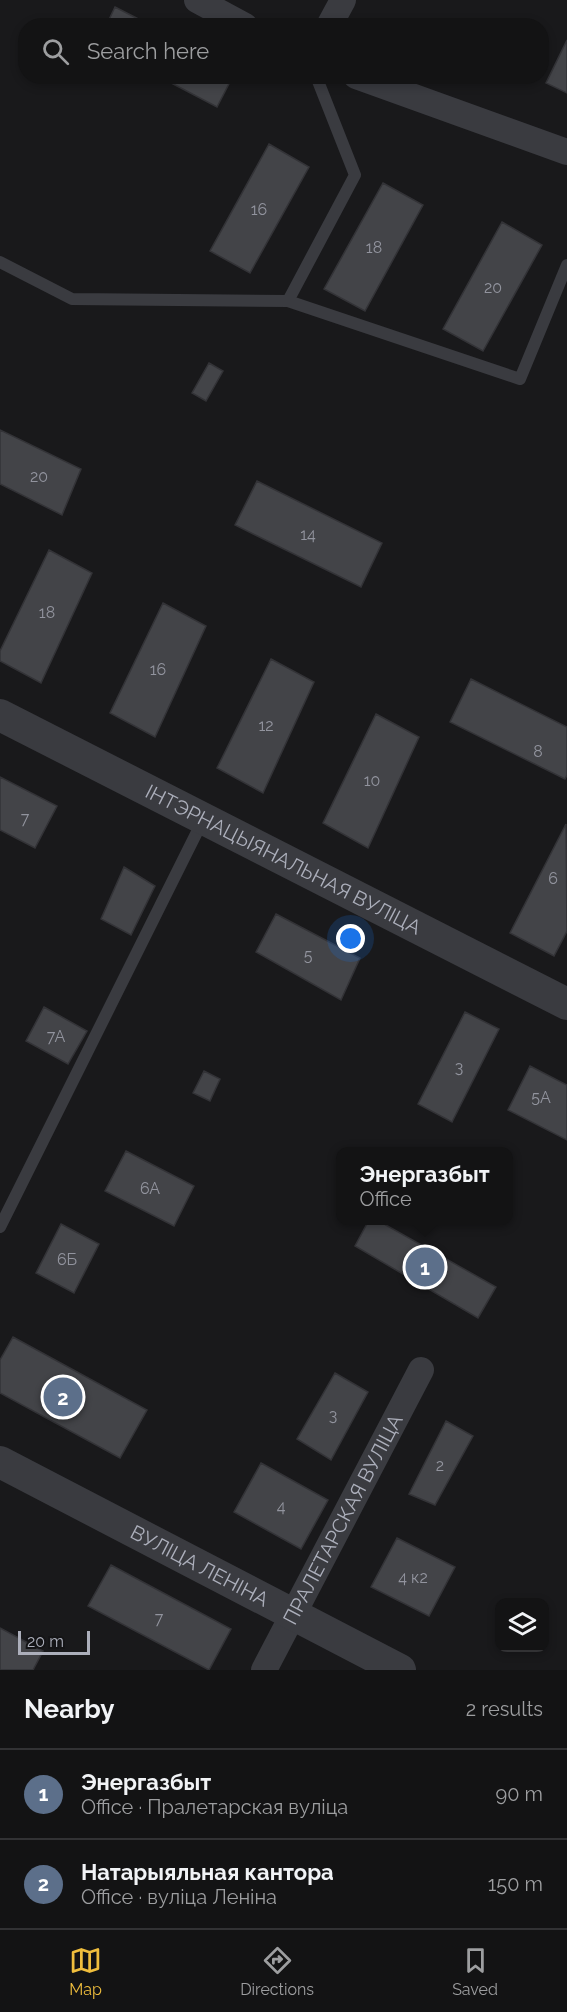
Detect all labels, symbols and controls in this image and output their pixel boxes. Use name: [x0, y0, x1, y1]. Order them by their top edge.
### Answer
search box: [18, 18, 549, 84]
icon: search: [39, 35, 72, 68]
text: Search here: [87, 38, 209, 64]
house number: 16: [251, 200, 267, 219]
house number: 18: [366, 238, 382, 257]
house number: 20: [484, 278, 502, 297]
house number: 20: [30, 467, 48, 486]
house number: 14: [300, 525, 316, 544]
house number: 18: [39, 603, 55, 622]
house number: 16: [150, 660, 166, 679]
house number: 12: [258, 716, 274, 735]
house number: 8: [533, 742, 543, 761]
house number: 10: [364, 771, 380, 790]
street label: ІНТЭРНАЦЫЯНАЛЬНАЯ ВУЛІЦА: [142, 779, 426, 940]
house number: 7: [21, 809, 30, 828]
house number: 6: [548, 869, 558, 888]
your location: [336, 924, 365, 953]
house number: 5: [304, 946, 313, 965]
house number: 7А: [47, 1027, 66, 1046]
house number: 3: [455, 1058, 463, 1077]
house number: 5А: [531, 1088, 551, 1107]
popup: [336, 1147, 513, 1225]
text: Энергазбыт: [359, 1161, 490, 1187]
house number: 6А: [140, 1179, 160, 1198]
text: Office: [359, 1187, 412, 1211]
pin: 1: [406, 1244, 444, 1290]
house number: 6Б: [57, 1250, 77, 1269]
pin: 2: [44, 1374, 82, 1420]
house number: 3: [329, 1406, 337, 1425]
street label: ПРАЛЕТАРСКАЯ ВУЛІЦА: [278, 1410, 408, 1629]
house number: 2: [436, 1456, 444, 1475]
house number: 4: [277, 1497, 286, 1516]
street label: ВУЛІЦА ЛЕНІНА: [126, 1520, 273, 1612]
house number: 4 к2: [398, 1568, 428, 1587]
map controls: [495, 1598, 549, 1652]
button: layers: [495, 1598, 549, 1652]
house number: 7: [155, 1609, 164, 1628]
scale bar: [18, 1628, 90, 1656]
text: 20 m: [27, 1632, 64, 1651]
text: Nearby: [24, 1694, 114, 1724]
text: 2 results: [466, 1697, 543, 1721]
text: Энергазбыт: [81, 1769, 211, 1795]
text: 1: [39, 1782, 48, 1806]
text: 90 m: [496, 1782, 543, 1806]
text: Office · Пралетарская вуліца: [81, 1795, 348, 1819]
text: Натарыяльная кантора: [81, 1859, 334, 1885]
text: 2: [38, 1872, 49, 1896]
text: 150 m: [488, 1872, 543, 1896]
text: Office · вуліца Леніна: [81, 1885, 277, 1909]
tab: Map: [69, 1944, 102, 1999]
tab: Directions: [240, 1944, 314, 1999]
tab: Saved: [452, 1944, 498, 1999]

